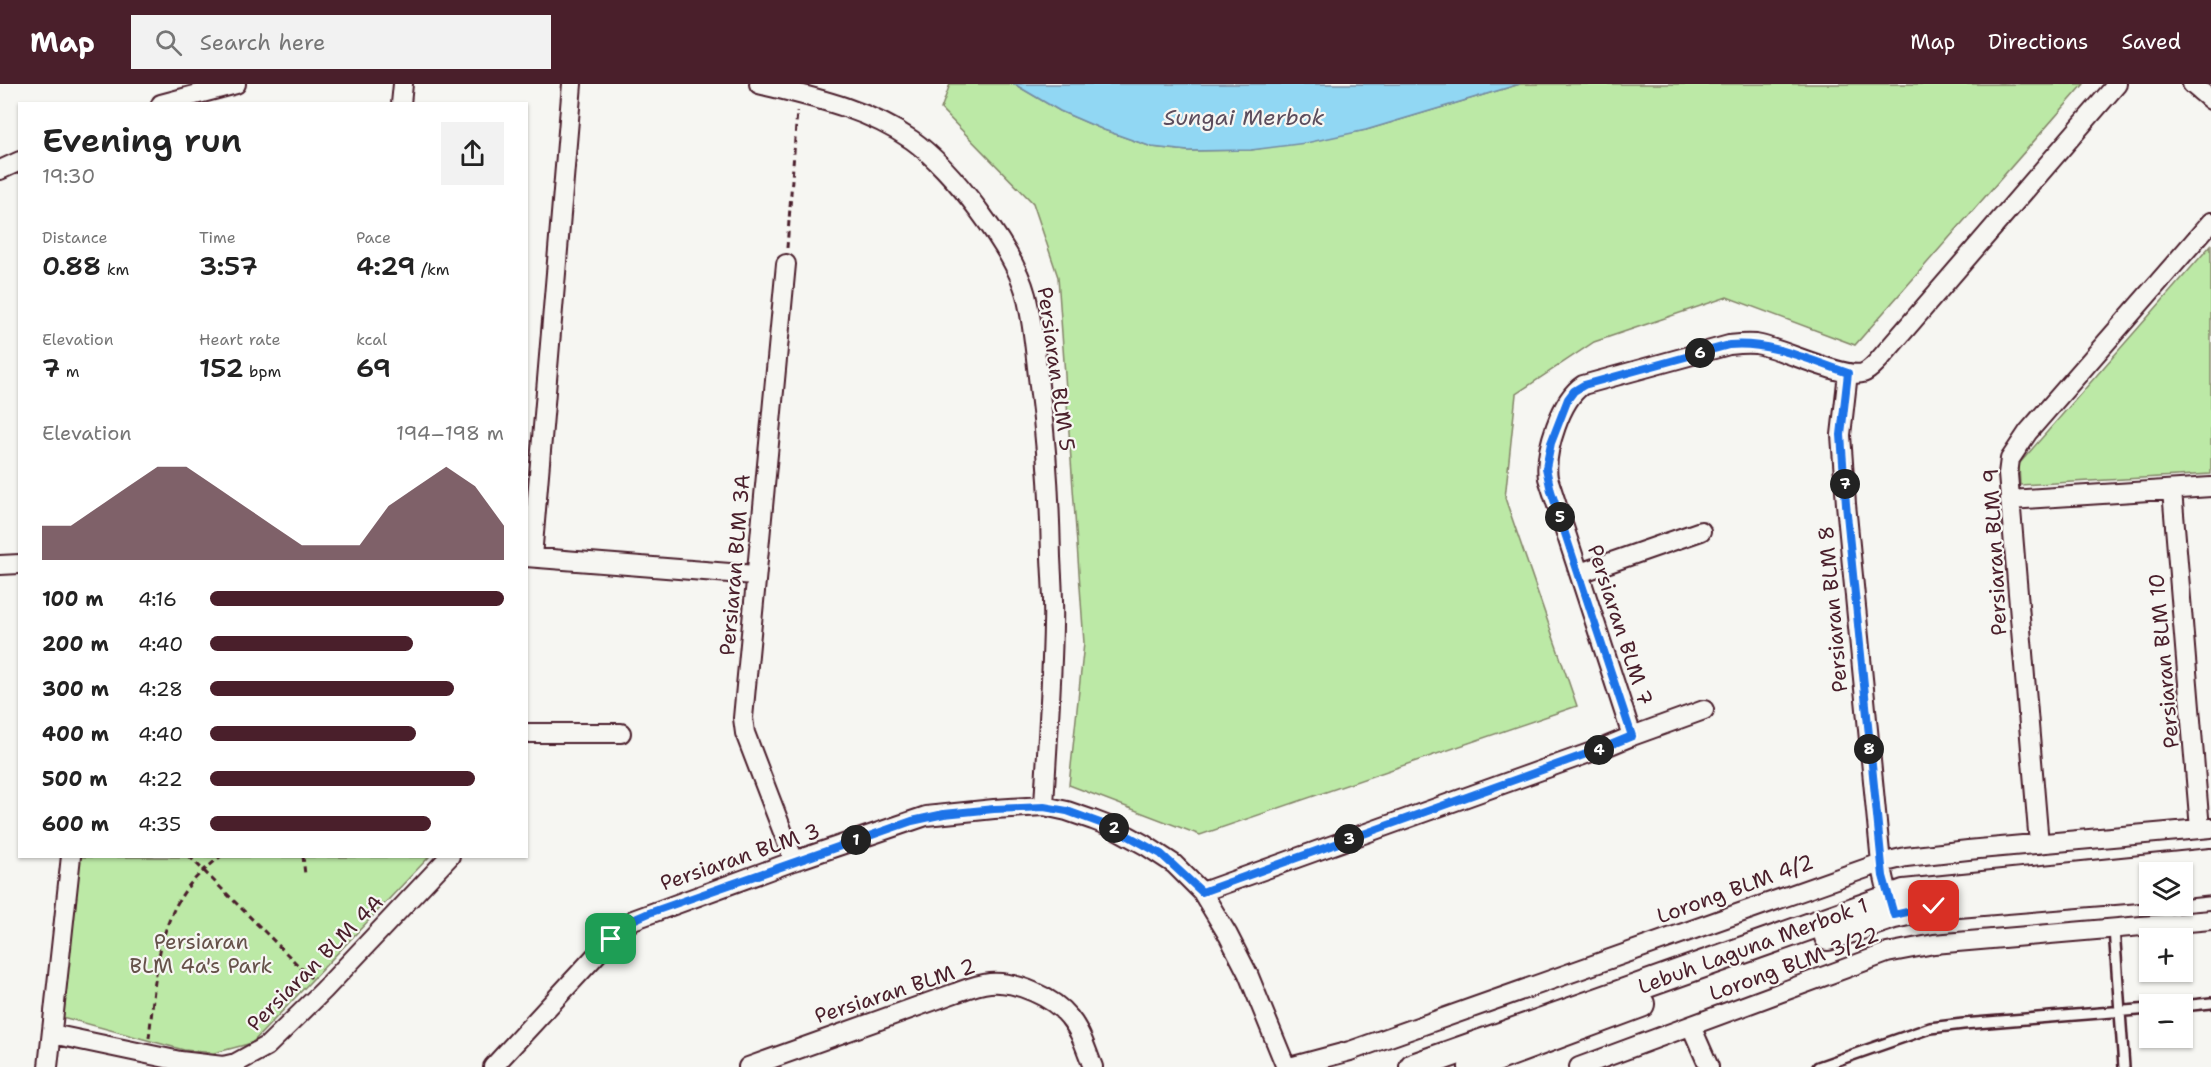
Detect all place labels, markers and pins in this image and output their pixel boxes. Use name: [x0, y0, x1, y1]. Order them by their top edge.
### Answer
pin: 6: [1685, 338, 1715, 368]
pin: 7: [1830, 469, 1860, 499]
pin: 5: [1545, 502, 1575, 532]
pin: 8: [1854, 734, 1884, 764]
pin: 4: [1584, 735, 1614, 765]
pin: 2: [1099, 813, 1129, 843]
pin: 3: [1334, 824, 1364, 854]
pin: 1: [841, 825, 871, 855]
pin: [1908, 880, 1959, 931]
pin: [585, 913, 636, 964]

